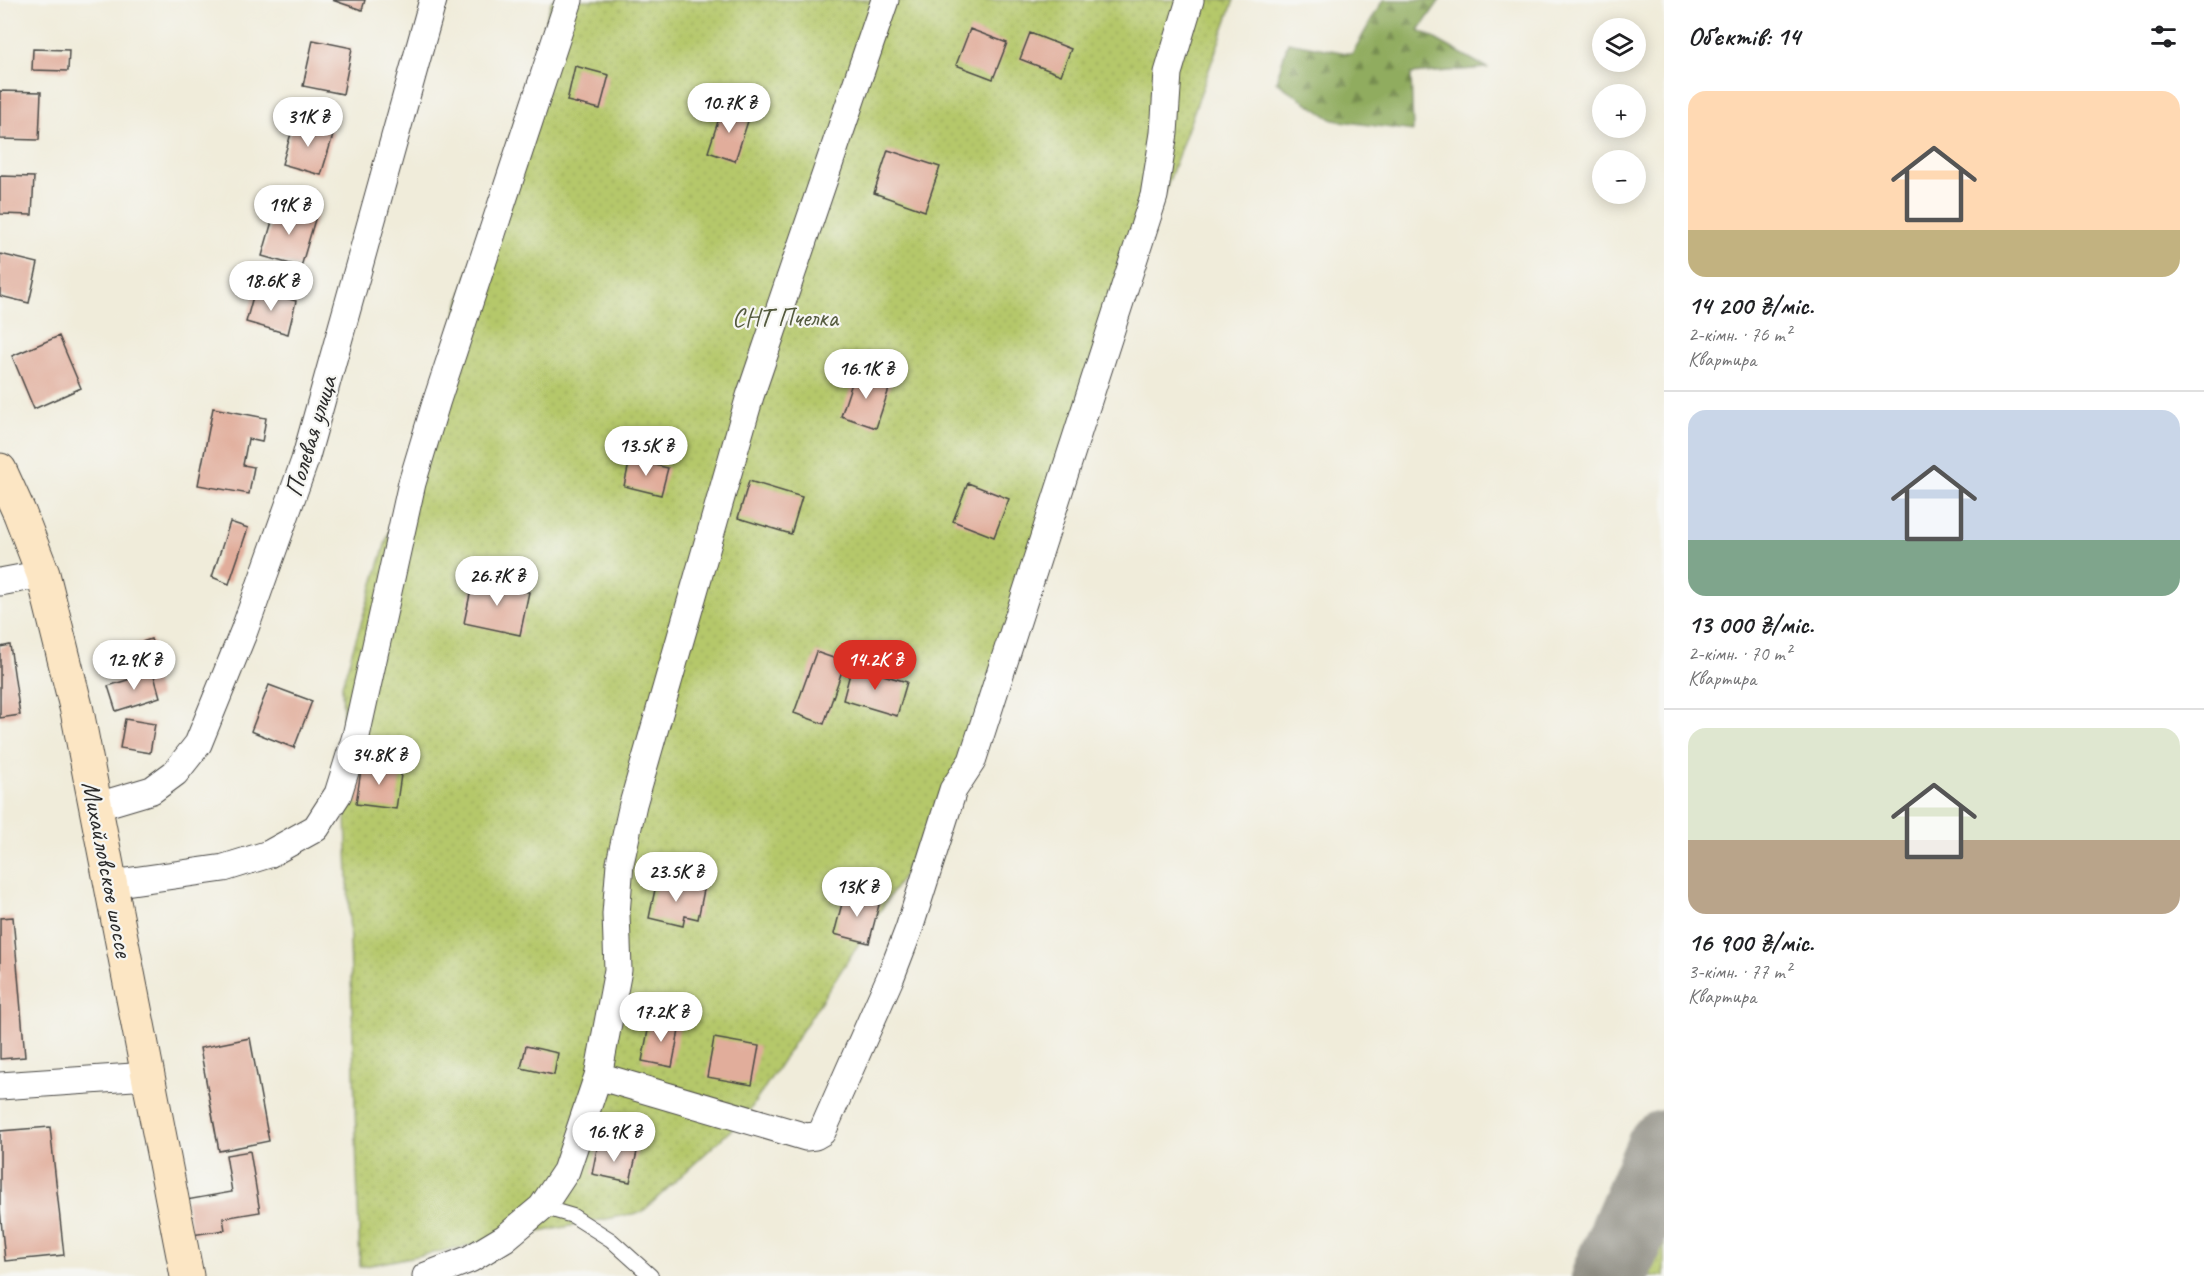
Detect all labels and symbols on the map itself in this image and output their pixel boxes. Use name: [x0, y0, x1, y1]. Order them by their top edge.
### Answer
pin: 10.7K ₴: [674, 83, 784, 134]
pin: 31K ₴: [266, 97, 350, 148]
pin: 19K ₴: [247, 185, 331, 236]
pin: 18.6K ₴: [216, 261, 326, 312]
park label: СНТ Пчелка: [732, 301, 839, 334]
pin: 16.1K ₴: [811, 349, 921, 400]
street label: Полевая улица: [276, 370, 345, 501]
pin: 13.5K ₴: [591, 426, 701, 477]
pin: 26.7K ₴: [442, 556, 552, 607]
pin: 12.9K ₴: [79, 640, 189, 691]
pin: 14.2K ₴: [820, 640, 930, 691]
pin: 34.8K ₴: [324, 735, 434, 786]
street label: Михайловское шоссе: [74, 778, 141, 961]
pin: 23.5K ₴: [621, 852, 731, 903]
pin: 13K ₴: [815, 867, 899, 918]
pin: 17.2K ₴: [606, 992, 716, 1043]
pin: 16.9K ₴: [559, 1112, 669, 1163]

